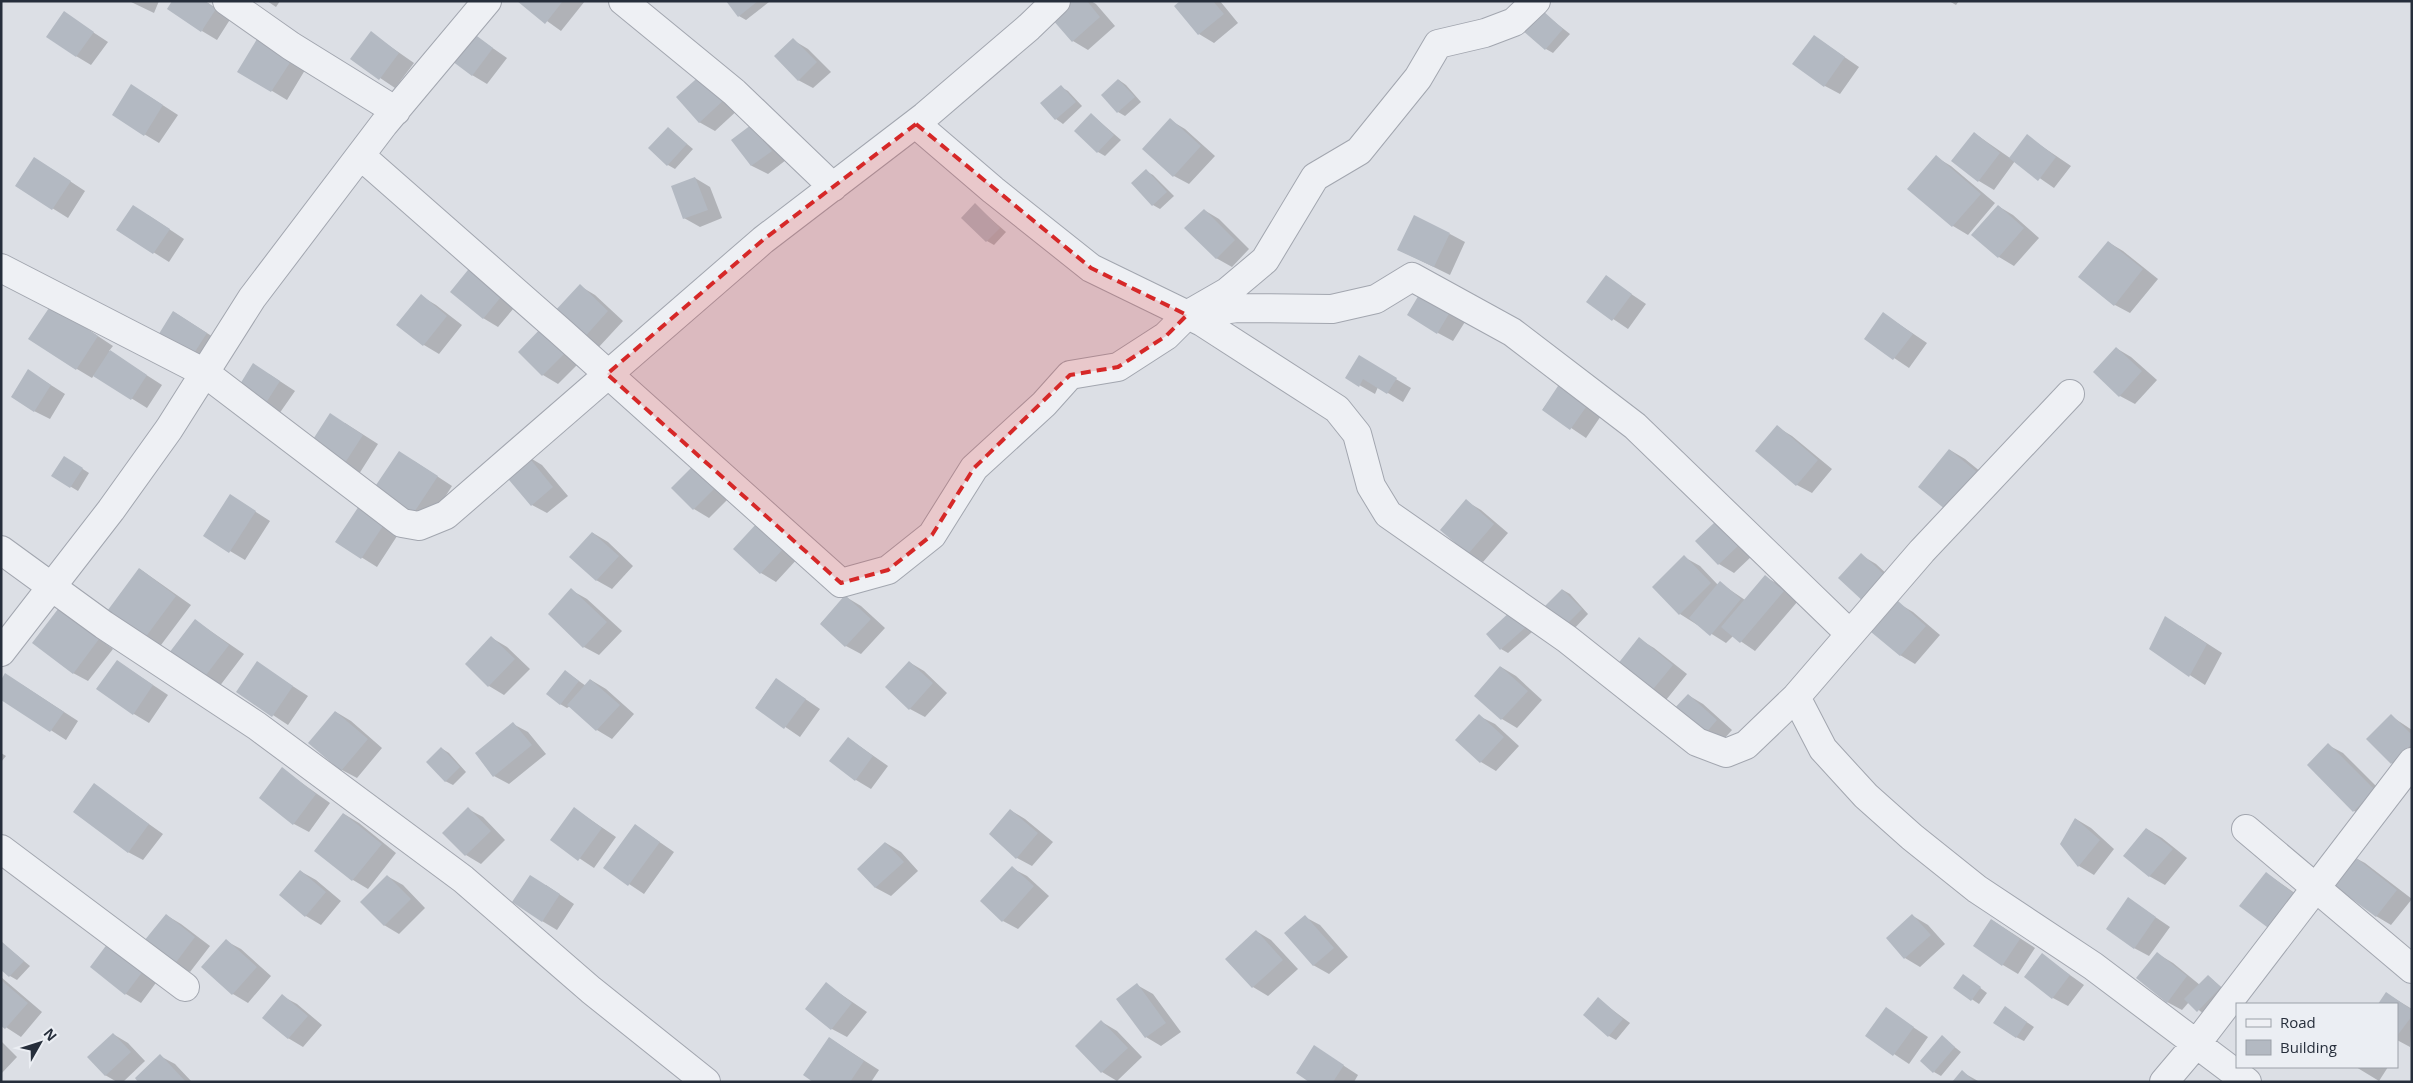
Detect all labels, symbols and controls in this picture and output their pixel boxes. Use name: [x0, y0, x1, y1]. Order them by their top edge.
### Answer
legend: [2236, 1003, 2398, 1068]
text: Road: [2280, 1012, 2316, 1032]
north arrow: [15, 1018, 65, 1068]
text: N: [40, 1024, 61, 1045]
text: Building: [2280, 1037, 2337, 1057]

